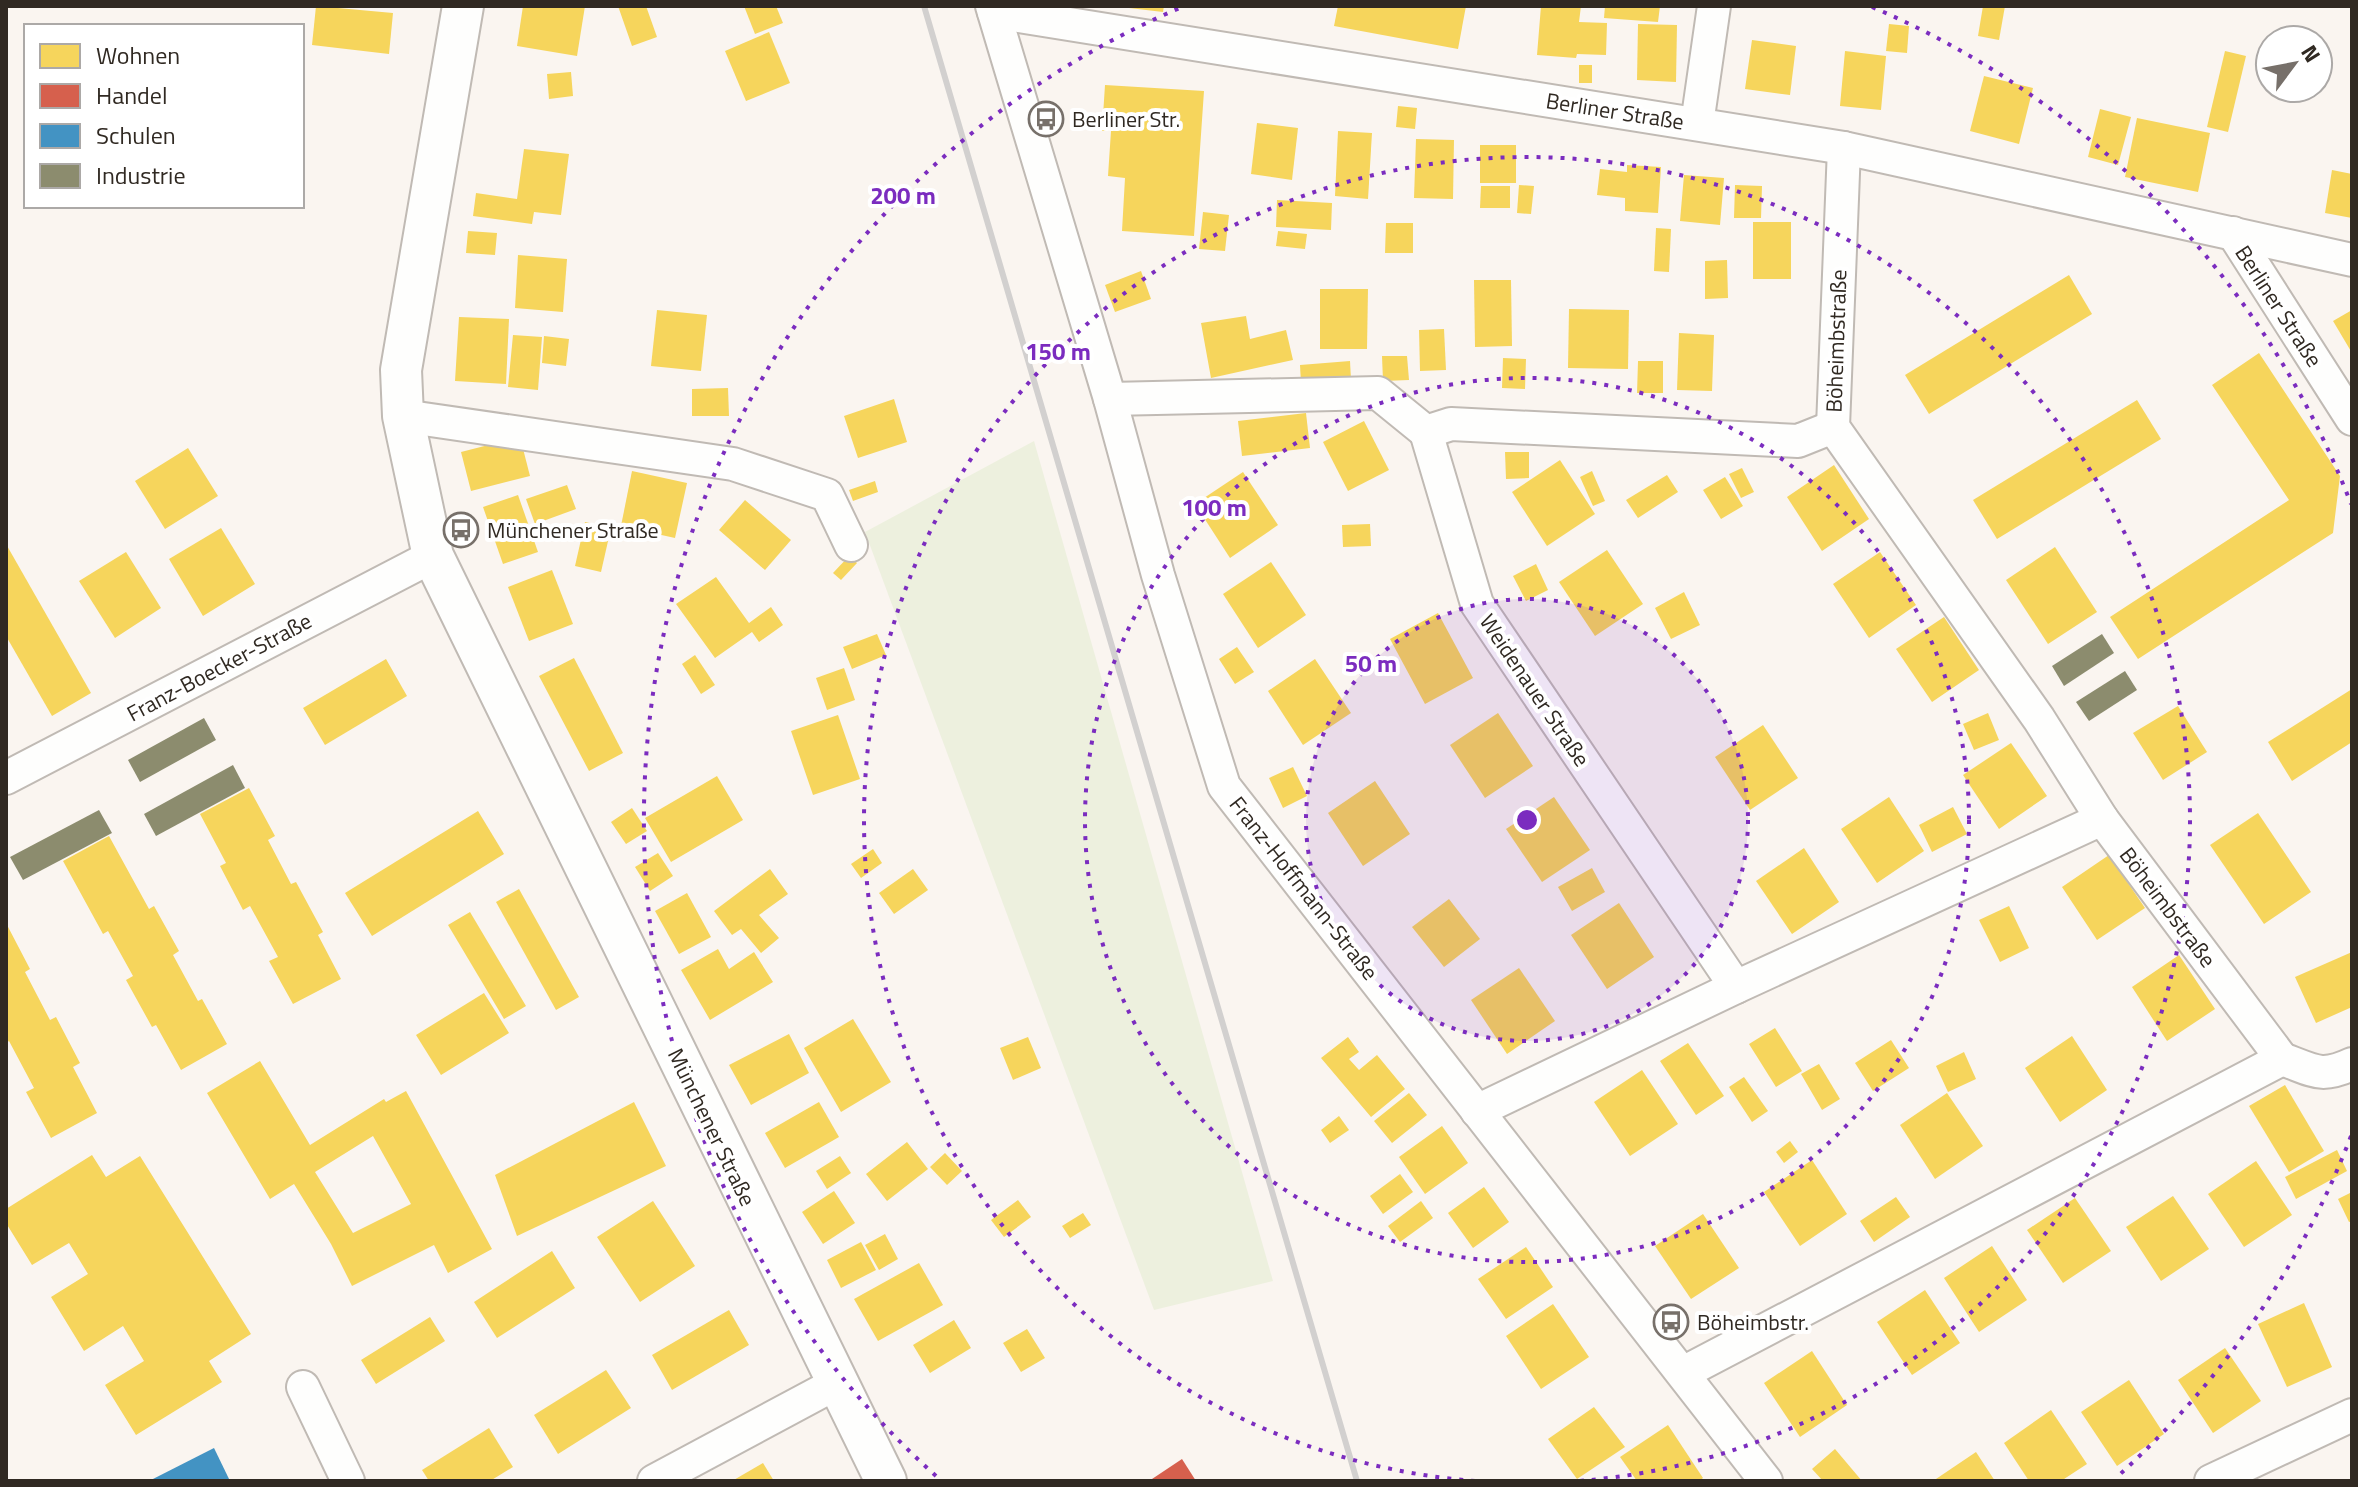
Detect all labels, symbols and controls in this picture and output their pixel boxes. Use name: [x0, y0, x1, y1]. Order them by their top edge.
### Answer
legend: [24, 24, 304, 208]
north arrow: [2254, 24, 2334, 104]
text: Wohnen: [96, 37, 180, 73]
text: N: [2293, 38, 2329, 69]
text: Handel: [96, 77, 167, 113]
street label: Berliner Straße: [1544, 83, 1686, 139]
bus stop icon: Berliner Str.: [1027, 100, 1065, 138]
place label: Berliner Str.: [1072, 102, 1180, 136]
text: Schulen: [96, 117, 176, 153]
text: Industrie: [96, 157, 186, 193]
text: 200 m: [870, 177, 936, 213]
street label: Berliner Straße: [2227, 238, 2331, 374]
street label: Böheimbstraße: [1817, 269, 1855, 413]
text: 150 m: [1025, 333, 1091, 369]
text: 100 m: [1181, 489, 1247, 525]
bus stop icon: Münchener Straße: [442, 511, 480, 549]
place label: Münchener Straße: [487, 513, 659, 547]
street label: Franz-Boecker-Straße: [120, 604, 318, 730]
street label: Weidenauer Straße: [1471, 607, 1599, 773]
text: 50 m: [1345, 645, 1397, 681]
street label: Franz-Hoffmann-Straße: [1221, 789, 1387, 987]
centre of rings: [1513, 806, 1541, 834]
street label: Böheimbstraße: [2111, 840, 2225, 974]
street label: Münchener Straße: [659, 1042, 765, 1212]
bus stop icon: Böheimbstr.: [1652, 1303, 1690, 1341]
place label: Böheimbstr.: [1697, 1305, 1809, 1339]

